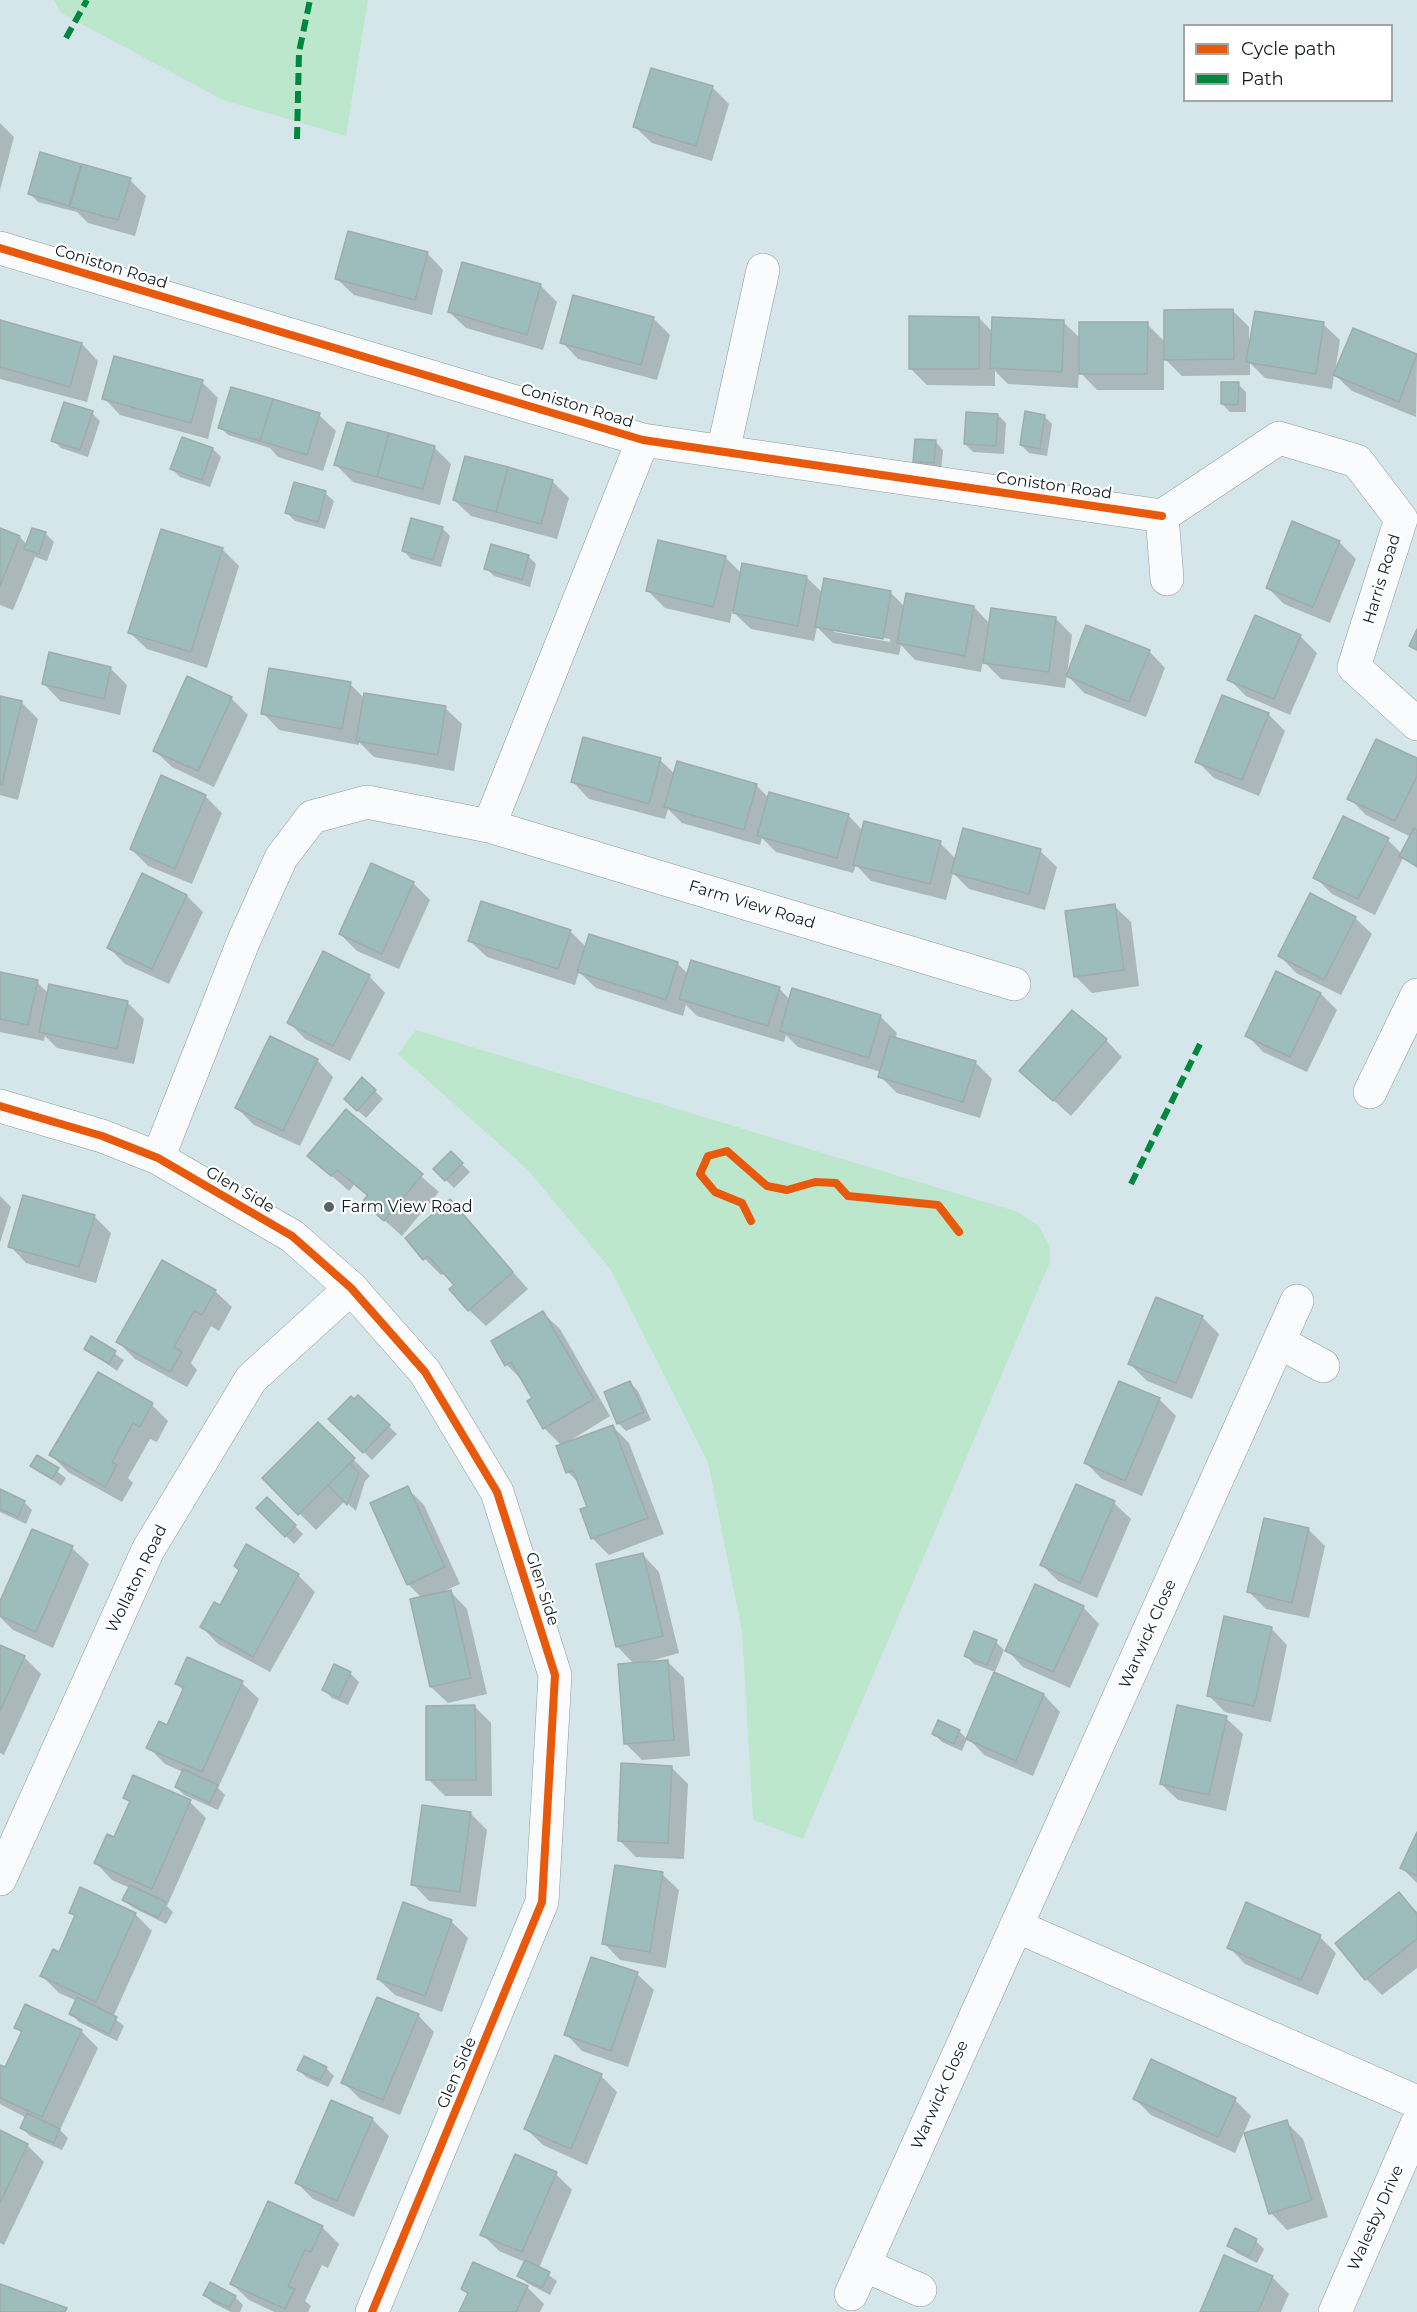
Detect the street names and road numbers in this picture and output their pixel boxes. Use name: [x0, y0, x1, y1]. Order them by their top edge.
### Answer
street label: Coniston Road: [52, 241, 170, 293]
street label: Coniston Road: [518, 380, 636, 432]
street label: Coniston Road: [995, 468, 1113, 504]
street label: Harris Road: [1359, 532, 1405, 626]
street label: Farm View Road: [686, 877, 818, 933]
street label: Glen Side: [202, 1163, 278, 1217]
street label: Wollaton Road: [102, 1522, 172, 1636]
street label: Glen Side: [521, 1550, 563, 1628]
street label: Warwick Close: [1115, 1577, 1181, 1691]
street label: Glen Side: [433, 2034, 481, 2112]
street label: Warwick Close: [907, 2038, 973, 2152]
street label: Walesby Drive: [1344, 2162, 1408, 2274]

